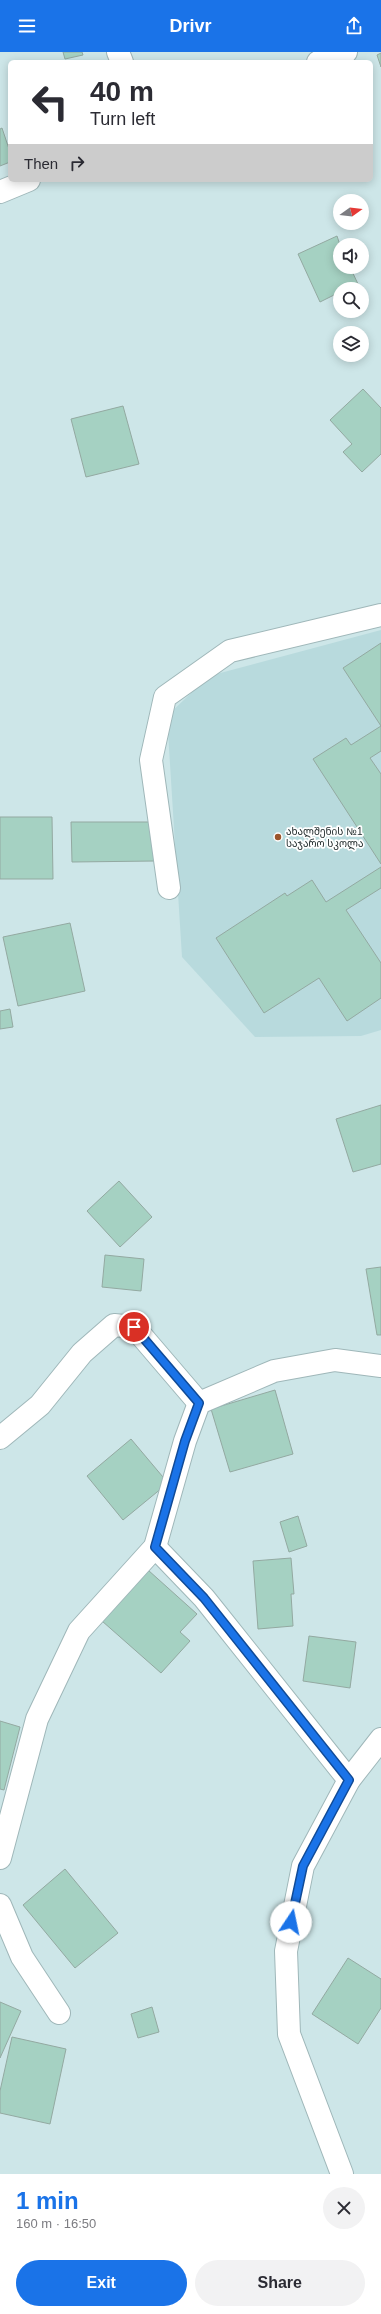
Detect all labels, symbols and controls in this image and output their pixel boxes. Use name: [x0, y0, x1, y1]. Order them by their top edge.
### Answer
icon: menu: [16, 15, 38, 37]
icon: share: [343, 15, 365, 37]
text: Drivr: [169, 16, 212, 36]
icon: left: [24, 76, 76, 128]
text: 40 m: [90, 76, 154, 107]
text: Turn left: [90, 109, 155, 129]
icon: right: [66, 152, 88, 174]
text: Then: [24, 155, 58, 172]
north arrow: [333, 194, 369, 230]
map controls: [333, 194, 369, 362]
button: sound: [333, 238, 369, 274]
button: search: [333, 282, 369, 318]
button: layers: [333, 326, 369, 362]
place label: ახალშენის №1 საჯარო სკოლა: [286, 826, 363, 850]
marker: ახალშენის №1 საჯარო სკოლა: [273, 832, 283, 842]
pin: [117, 1310, 151, 1344]
icon: arrive: [123, 1316, 145, 1338]
position arrow: [270, 1901, 312, 1943]
text: 1 min: [16, 2187, 79, 2214]
button: close: [323, 2187, 365, 2229]
text: 160 m · 16:50: [16, 2216, 96, 2231]
button: Exit: [16, 2260, 187, 2306]
button: Share: [195, 2260, 365, 2306]

